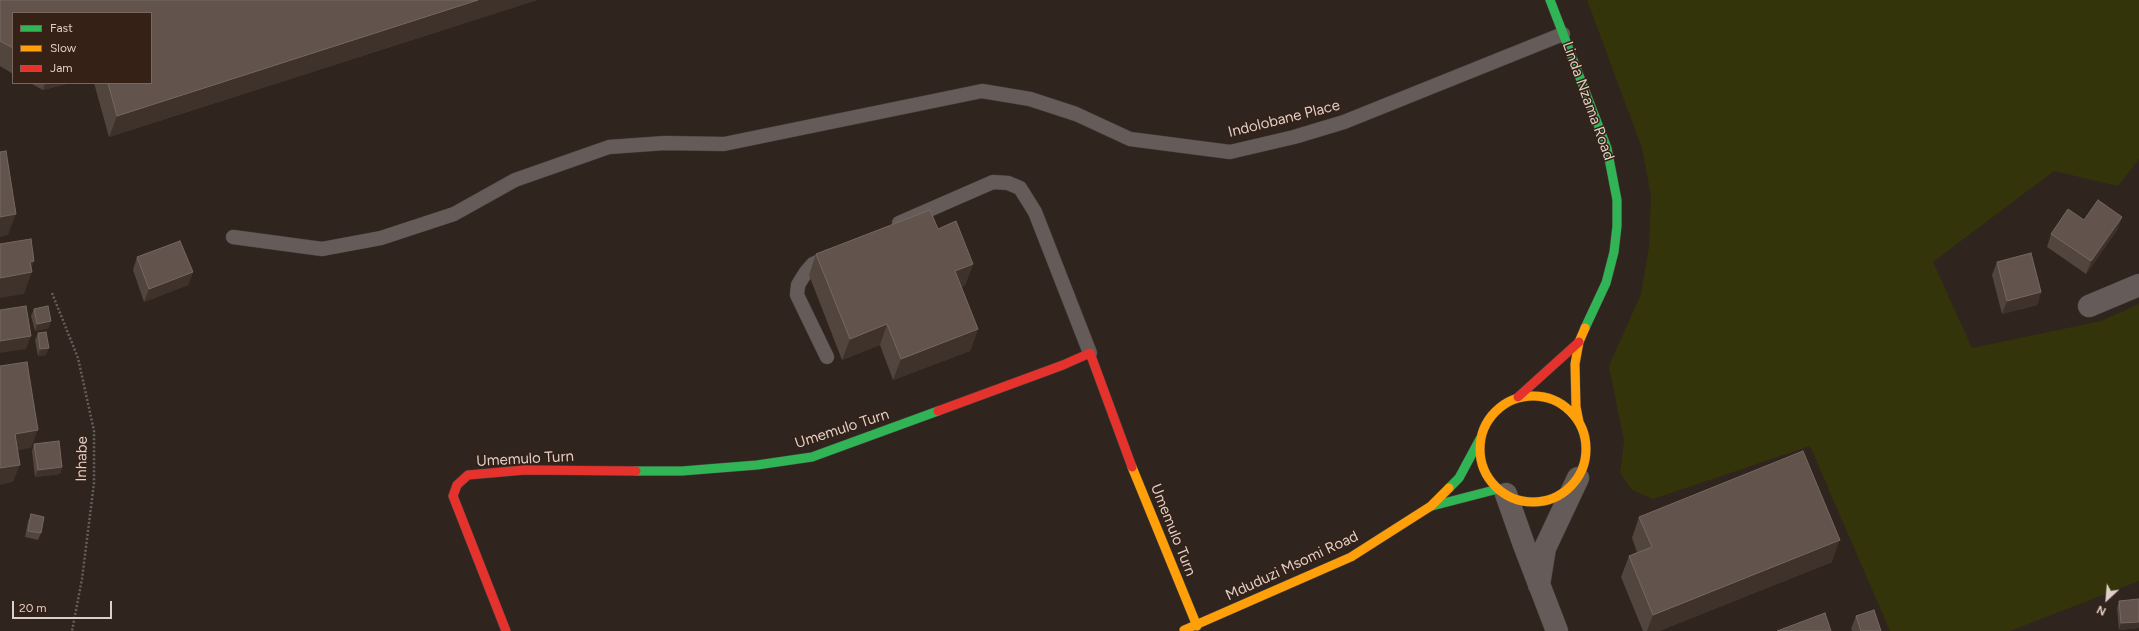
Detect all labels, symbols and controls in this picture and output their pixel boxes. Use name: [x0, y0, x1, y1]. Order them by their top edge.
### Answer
legend: [12, 12, 152, 84]
text: Fast: [50, 21, 73, 35]
street label: Linda Nzama Road: [1558, 39, 1618, 163]
text: Slow: [50, 41, 76, 55]
text: Jam: [50, 61, 73, 75]
street label: Indolobane Place: [1226, 96, 1342, 142]
street label: Umemulo Turn: [793, 405, 891, 453]
street label: Inhabe: [73, 436, 91, 482]
street label: Umemulo Turn: [476, 447, 574, 471]
street label: Umemulo Turn: [1146, 481, 1200, 579]
street label: Mduduzi Msomi Road: [1223, 527, 1361, 605]
north arrow: [2087, 579, 2127, 619]
scale bar: [14, 593, 114, 619]
text: 20 m: [19, 601, 47, 615]
text: N: [2095, 603, 2108, 618]

